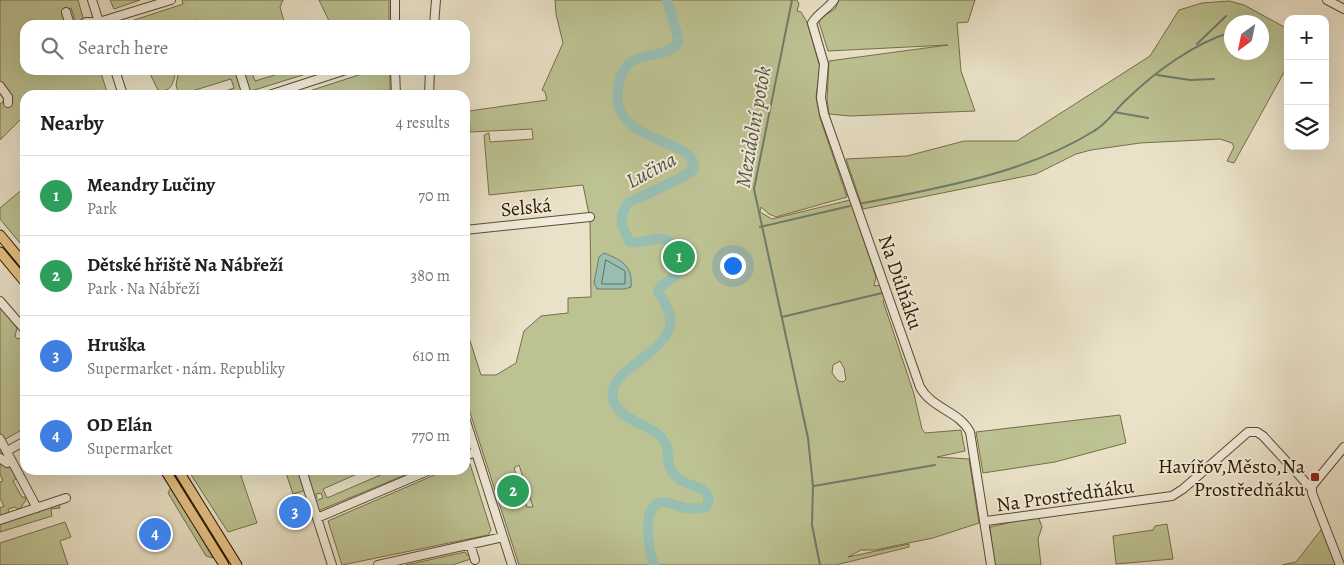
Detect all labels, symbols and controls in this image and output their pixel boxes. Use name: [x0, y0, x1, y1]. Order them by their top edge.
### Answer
north arrow: [1224, 15, 1269, 60]
map controls: [1284, 15, 1329, 150]
button: +: [1284, 15, 1329, 60]
search box: [20, 20, 470, 75]
icon: search: [38, 34, 66, 62]
text: Search here: [78, 35, 168, 61]
button: −: [1284, 60, 1329, 105]
water label: Mezidolní potok: [729, 64, 777, 190]
button: layers: [1284, 105, 1329, 150]
text: Nearby: [40, 109, 103, 137]
text: 4 results: [396, 112, 450, 134]
water label: Lučina: [621, 145, 681, 195]
text: Meandry Lučiny: [87, 172, 215, 198]
text: 1: [53, 185, 59, 207]
text: 70 m: [418, 185, 450, 207]
street label: Selská: [499, 191, 553, 224]
text: Park: [87, 198, 117, 220]
street label: Na Důlňáku: [872, 231, 929, 333]
pin: 1: [663, 238, 695, 276]
text: Dětské hřiště Na Nábřeží: [87, 252, 283, 278]
your location: [720, 253, 746, 279]
text: 2: [52, 265, 60, 287]
text: 380 m: [411, 265, 450, 287]
text: Park · Na Nábřeží: [87, 278, 200, 300]
text: Hruška: [87, 332, 146, 358]
text: 3: [53, 345, 59, 367]
text: 610 m: [412, 345, 450, 367]
text: Supermarket · nám. Republiky: [87, 358, 285, 380]
text: OD Elán: [87, 412, 153, 438]
text: 4: [52, 425, 60, 447]
text: 770 m: [412, 425, 450, 447]
text: Supermarket: [87, 438, 173, 460]
place label: Havířov,Město,Na Prostředňáku: [1158, 453, 1306, 503]
marker: Havířov,Město,Na Prostředňáku: [1309, 471, 1321, 483]
pin: 2: [497, 472, 529, 510]
street label: Na Prostředňáku: [995, 472, 1136, 519]
pin: 3: [279, 493, 311, 531]
pin: 4: [139, 515, 171, 553]

